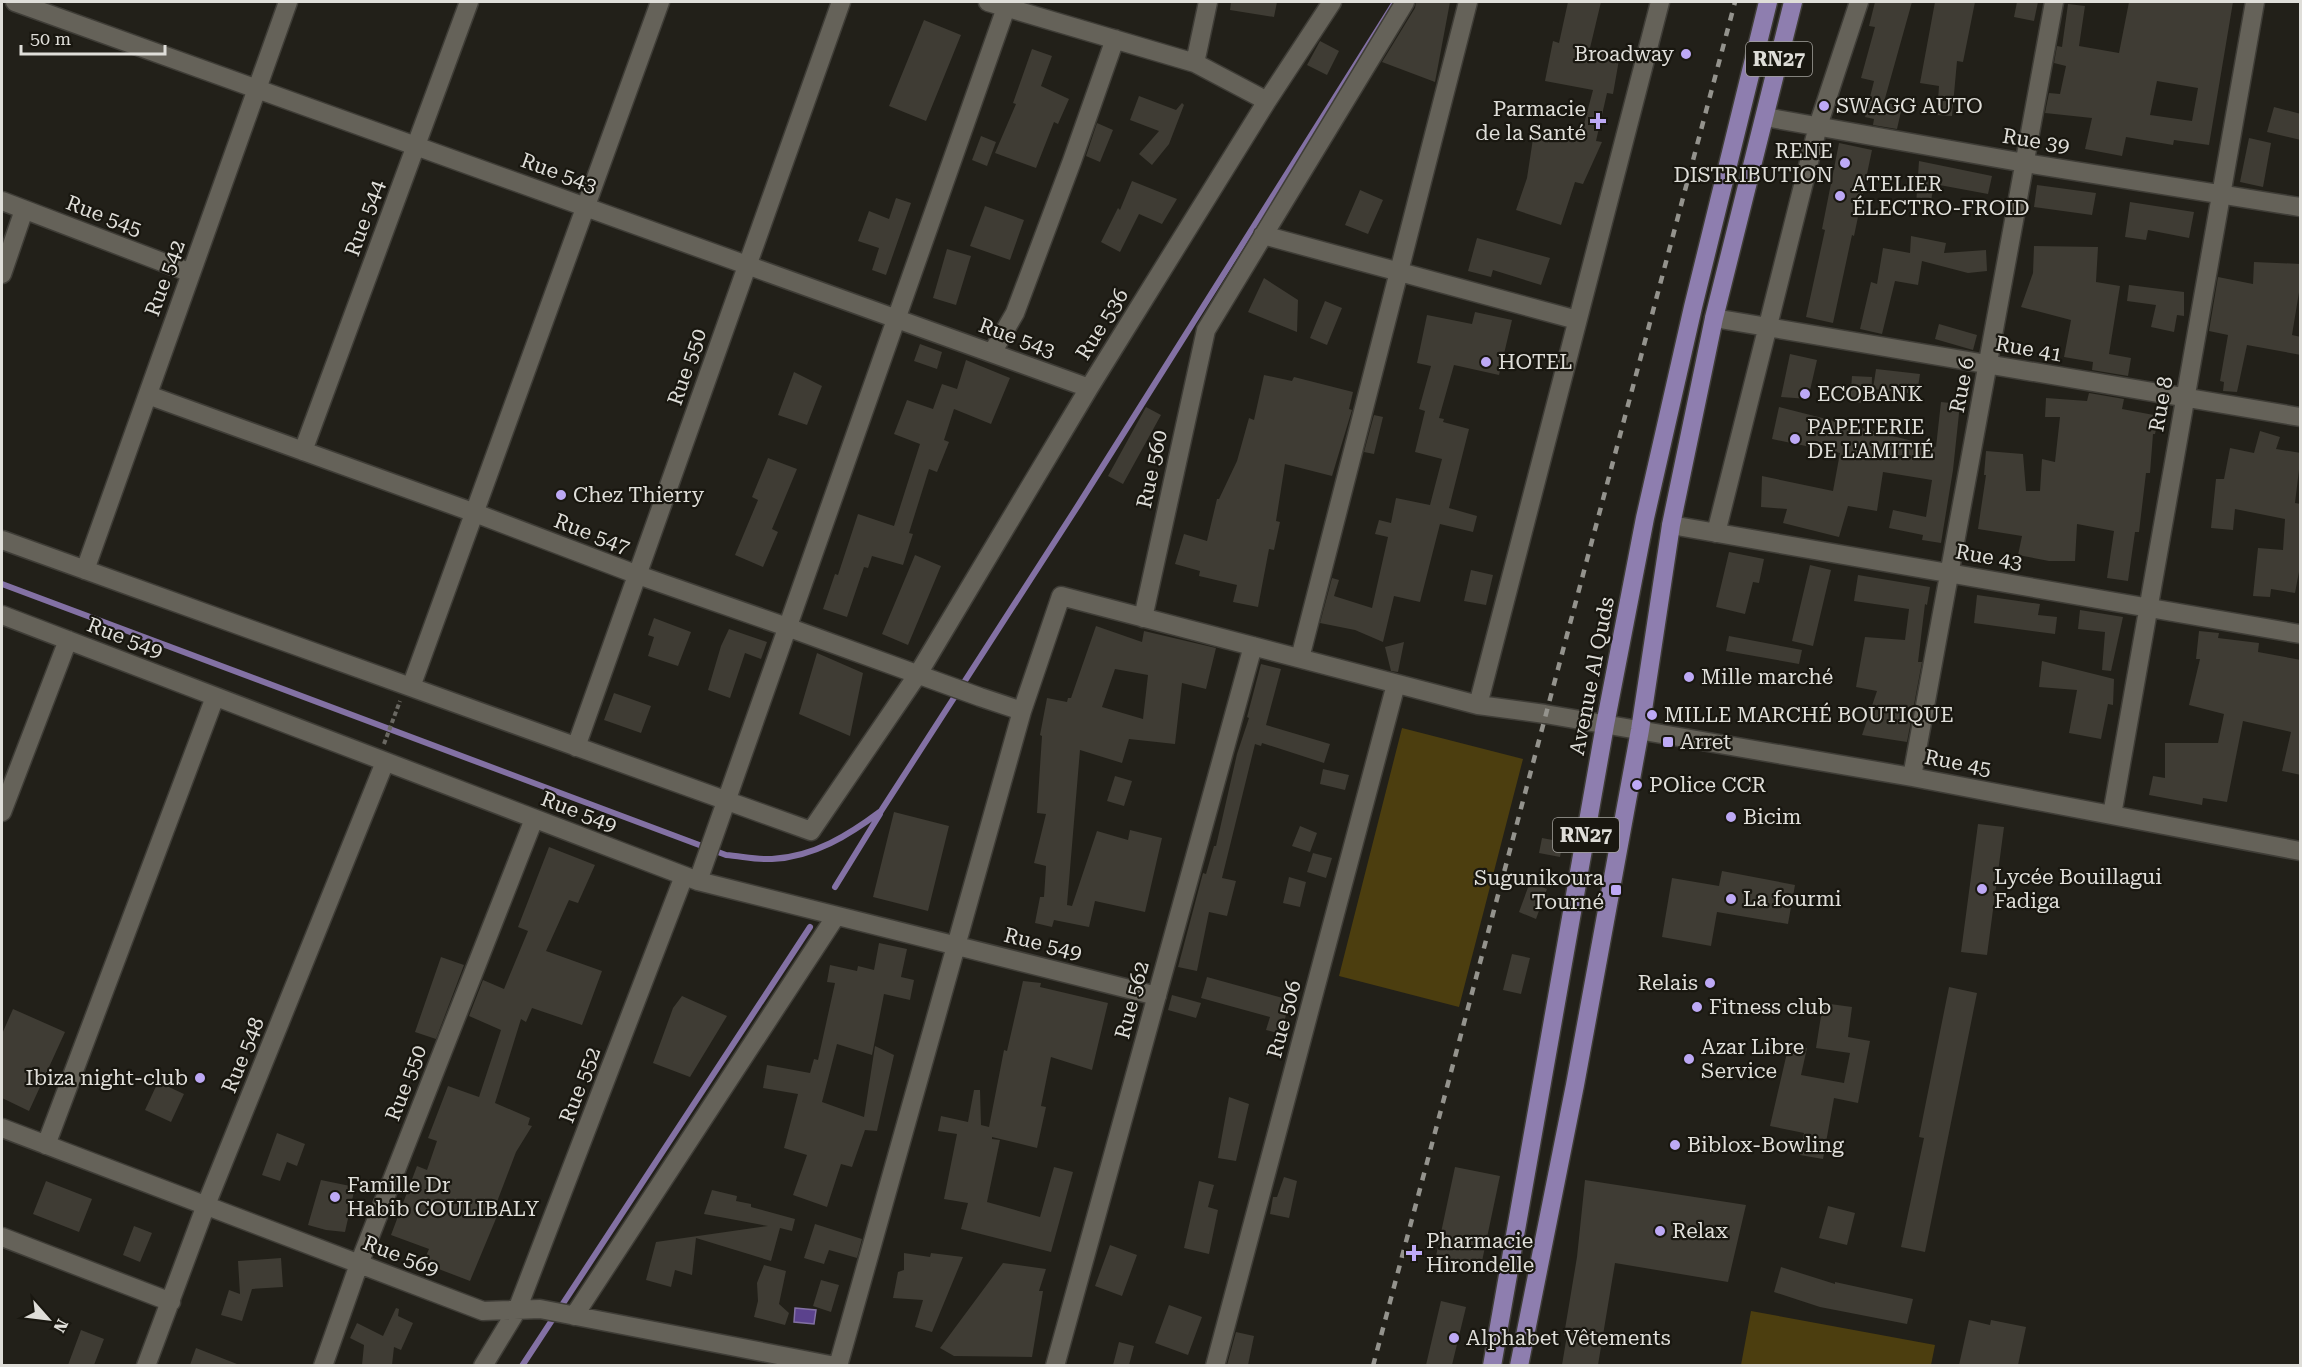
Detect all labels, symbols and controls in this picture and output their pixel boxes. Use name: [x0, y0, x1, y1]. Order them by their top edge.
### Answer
scale bar: [21, 18, 165, 56]
text: 50 m: [30, 28, 71, 49]
place label: Broadway: [1574, 42, 1675, 66]
road number: RN27: [1746, 42, 1812, 76]
marker: Broadway: [1679, 47, 1693, 61]
place label: SWAGG AUTO: [1836, 94, 1983, 118]
place label: Parmacie de la Santé: [1475, 97, 1586, 145]
marker: SWAGG AUTO: [1817, 99, 1831, 113]
marker: Parmacie de la Santé: [1591, 114, 1605, 128]
street label: Rue 39: [2001, 124, 2071, 158]
place label: RENE DISTRIBUTION: [1673, 139, 1833, 187]
street label: Rue 543: [518, 148, 600, 198]
marker: RENE DISTRIBUTION: [1838, 156, 1852, 170]
place label: ATELIER ÉLECTRO-FROID: [1852, 172, 2029, 220]
street label: Rue 544: [340, 176, 390, 259]
marker: ATELIER ÉLECTRO-FROID: [1833, 189, 1847, 203]
street label: Rue 545: [63, 191, 145, 241]
street label: Rue 542: [140, 237, 190, 319]
street label: Rue 536: [1071, 284, 1133, 364]
street label: Rue 543: [976, 313, 1058, 363]
street label: Rue 550: [663, 326, 711, 408]
street label: Rue 41: [1994, 331, 2064, 367]
place label: HOTEL: [1498, 350, 1572, 374]
marker: HOTEL: [1479, 355, 1493, 369]
street label: Rue 6: [1945, 355, 1979, 415]
street label: Rue 8: [2144, 374, 2178, 434]
place label: ECOBANK: [1817, 382, 1923, 406]
marker: ECOBANK: [1798, 387, 1812, 401]
place label: PAPETERIE DE L'AMITIÉ: [1807, 415, 1934, 463]
street label: Rue 560: [1132, 428, 1172, 510]
marker: PAPETERIE DE L'AMITIÉ: [1788, 432, 1802, 446]
place label: Chez Thierry: [573, 483, 705, 507]
marker: Chez Thierry: [554, 488, 568, 502]
street label: Rue 547: [551, 509, 634, 560]
street label: Rue 43: [1954, 539, 2024, 575]
street label: Avenue Al Quds: [1565, 595, 1619, 757]
street label: Rue 549: [84, 613, 166, 663]
place label: Mille marché: [1701, 665, 1833, 689]
marker: Mille marché: [1682, 670, 1696, 684]
place label: MILLE MARCHÉ BOUTIQUE: [1664, 702, 1954, 727]
marker: MILLE MARCHÉ BOUTIQUE: [1645, 708, 1659, 722]
place label: Arret: [1680, 730, 1731, 754]
marker: Arret: [1661, 735, 1675, 749]
street label: Rue 45: [1923, 745, 1993, 781]
place label: POlice CCR: [1649, 773, 1767, 797]
marker: POlice CCR: [1630, 778, 1644, 792]
street label: Rue 549: [538, 787, 620, 837]
place label: Bicim: [1743, 805, 1801, 829]
marker: Bicim: [1724, 810, 1738, 824]
road number: RN27: [1553, 818, 1619, 852]
place label: Lycée Bouillagui Fadiga: [1994, 865, 2162, 913]
place label: Sugunikoura Tourné: [1474, 866, 1605, 914]
marker: Lycée Bouillagui Fadiga: [1975, 882, 1989, 896]
marker: Sugunikoura Tourné: [1609, 883, 1623, 897]
place label: La fourmi: [1743, 887, 1842, 911]
marker: La fourmi: [1724, 892, 1738, 906]
street label: Rue 549: [1002, 923, 1084, 965]
street label: Rue 562: [1110, 959, 1154, 1041]
place label: Relais: [1638, 971, 1698, 995]
marker: Relais: [1703, 976, 1717, 990]
street label: Rue 506: [1262, 978, 1306, 1060]
place label: Fitness club: [1709, 995, 1831, 1019]
marker: Fitness club: [1690, 1000, 1704, 1014]
street label: Rue 548: [217, 1014, 269, 1096]
place label: Azar Libre Service: [1701, 1035, 1804, 1083]
street label: Rue 550: [381, 1042, 431, 1124]
street label: Rue 552: [555, 1044, 605, 1126]
marker: Azar Libre Service: [1682, 1052, 1696, 1066]
place label: Ibiza night-club: [26, 1066, 188, 1090]
marker: Ibiza night-club: [193, 1071, 207, 1085]
place label: Biblox-Bowling: [1687, 1133, 1844, 1157]
marker: Biblox-Bowling: [1668, 1138, 1682, 1152]
place label: Famille Dr Habib COULIBALY: [347, 1173, 540, 1221]
marker: Famille Dr Habib COULIBALY: [328, 1190, 342, 1204]
place label: Relax: [1672, 1219, 1728, 1243]
marker: Relax: [1653, 1224, 1667, 1238]
place label: Pharmacie Hirondelle: [1426, 1229, 1534, 1277]
street label: Rue 569: [360, 1231, 442, 1281]
marker: Pharmacie Hirondelle: [1407, 1246, 1421, 1260]
north arrow: [18, 1289, 78, 1349]
text: N: [50, 1316, 72, 1336]
place label: Alphabet Vêtements: [1466, 1326, 1671, 1350]
marker: Alphabet Vêtements: [1447, 1331, 1461, 1345]

